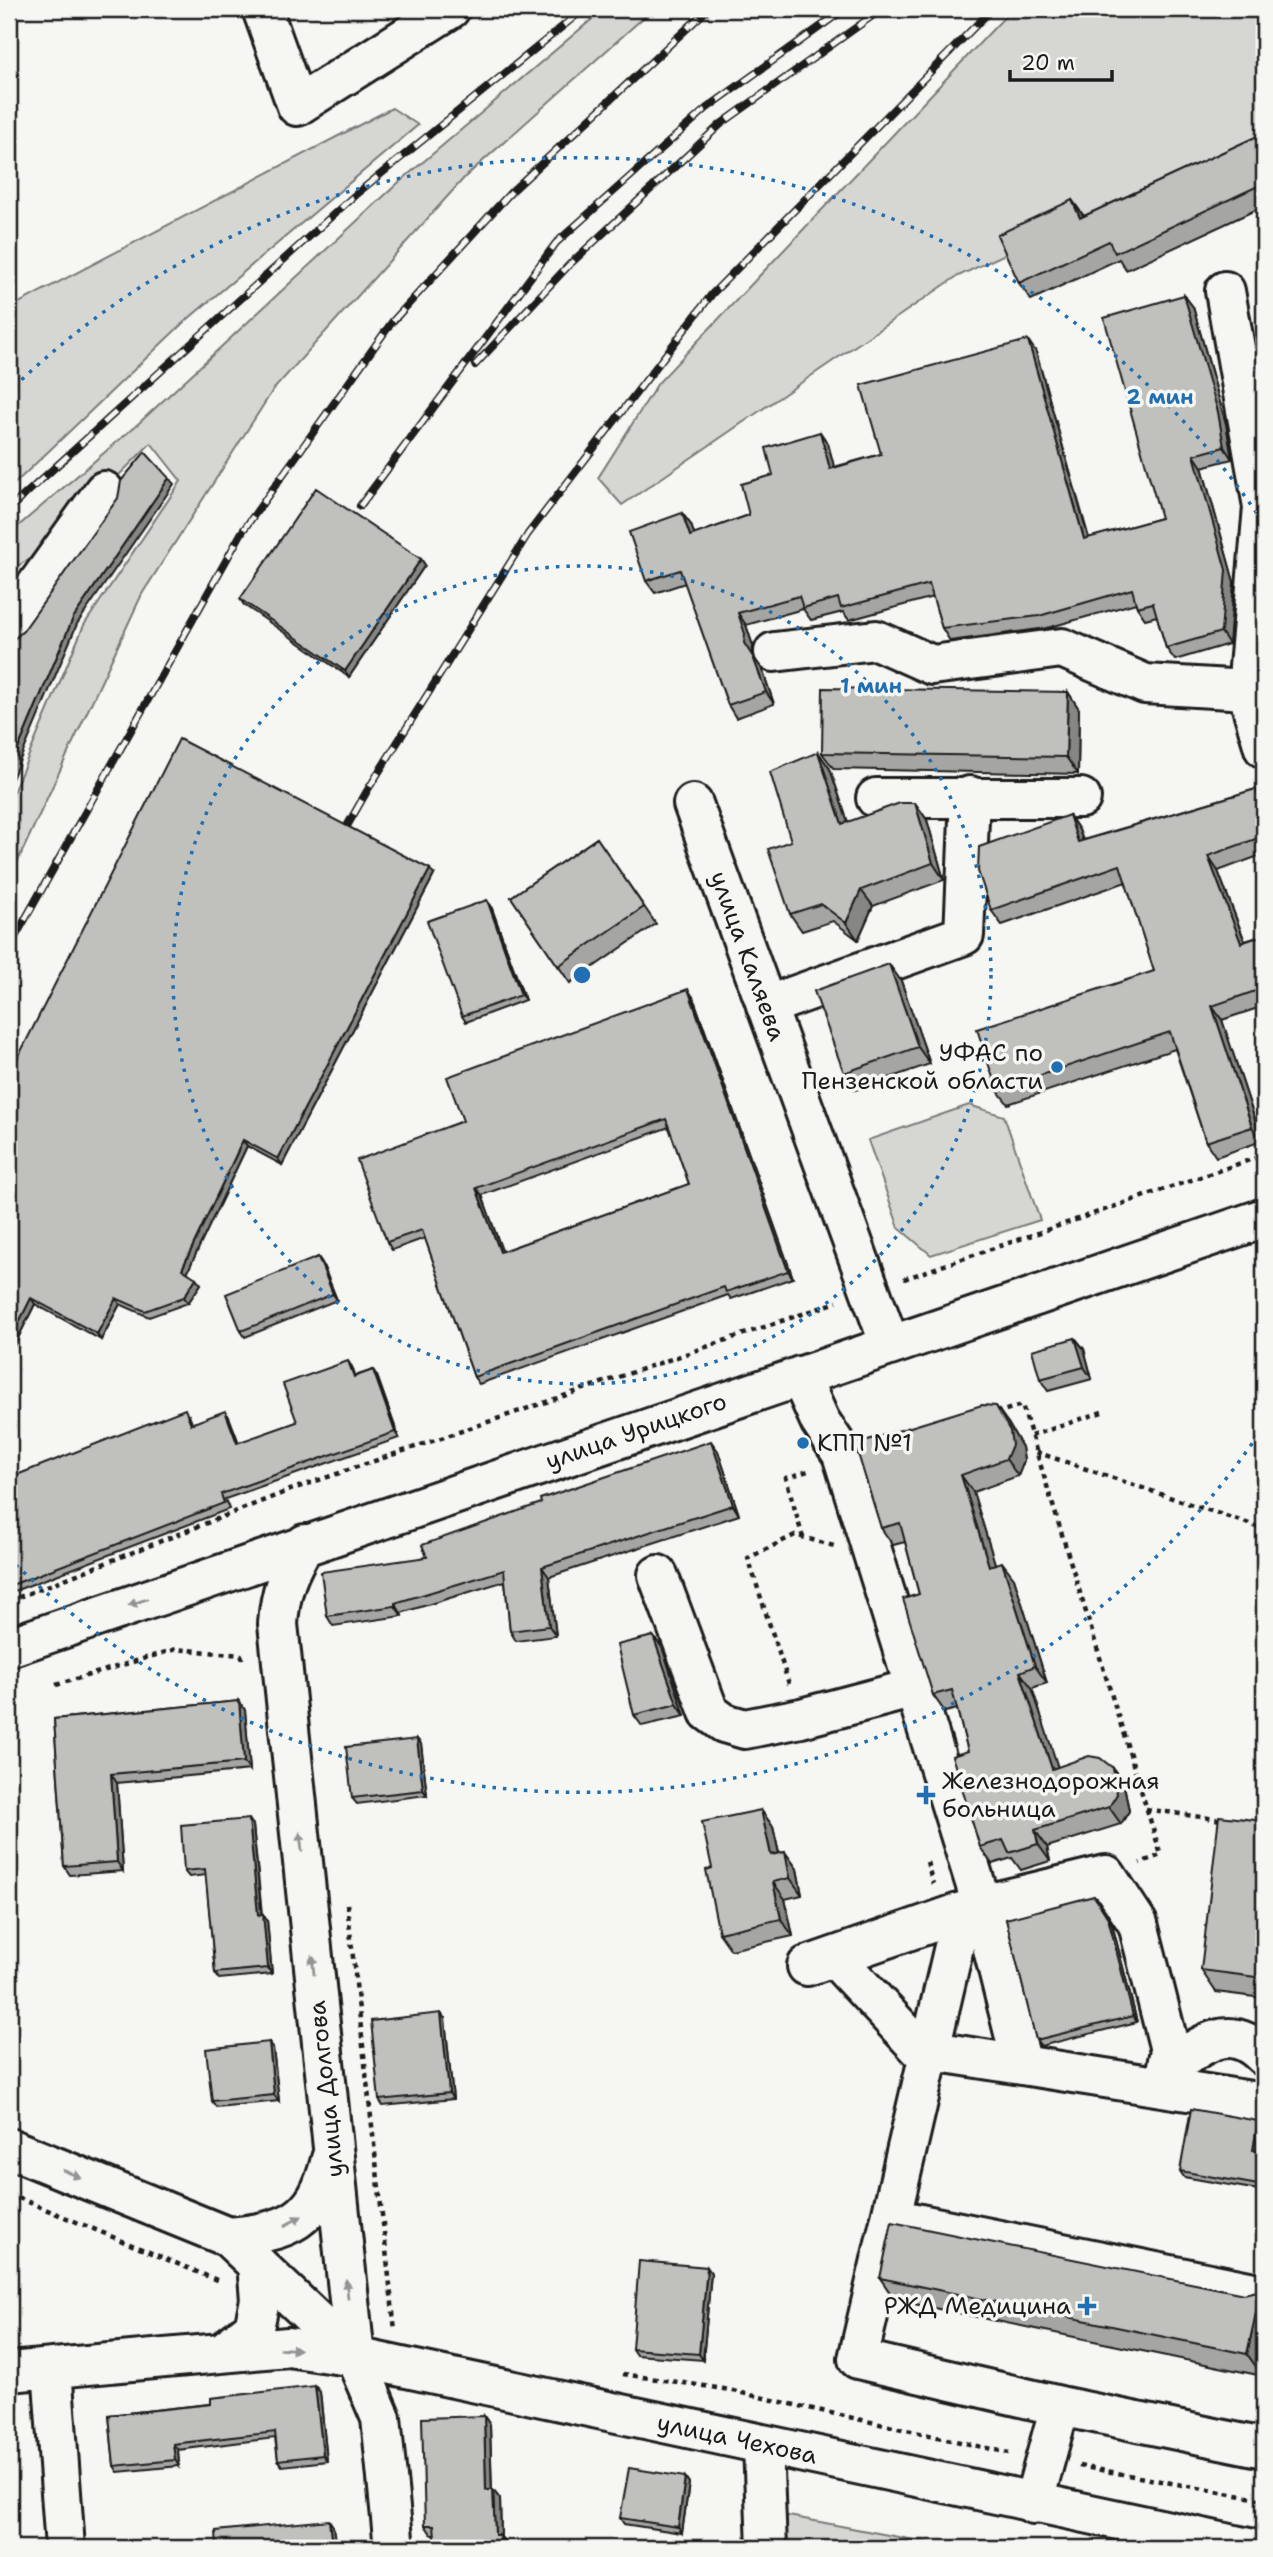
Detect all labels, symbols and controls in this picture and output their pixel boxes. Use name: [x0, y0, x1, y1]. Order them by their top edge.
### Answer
scale bar: [1010, 38, 1112, 82]
text: 20 m: [1021, 49, 1075, 77]
text: 2 мин: [1126, 383, 1194, 411]
text: 1 мин: [840, 672, 902, 700]
street label: улица Каляева: [702, 867, 794, 1045]
centre of rings: [570, 963, 594, 987]
place label: УФАС по Пензенской области: [802, 1037, 1043, 1097]
marker: УФАС по Пензенской области: [1049, 1059, 1065, 1075]
street label: улица Урицкого: [541, 1385, 731, 1477]
place label: КПП №1: [817, 1427, 912, 1459]
marker: КПП №1: [795, 1435, 811, 1451]
one-way arrow: [128, 1597, 149, 1608]
place label: Железнодорожная больница: [942, 1765, 1160, 1825]
marker: Железнодорожная больница: [916, 1785, 936, 1805]
one-way arrow: [295, 1830, 306, 1852]
one-way arrow: [307, 1954, 318, 1976]
street label: улица Долгова: [301, 1999, 351, 2179]
one-way arrow: [62, 2168, 82, 2180]
one-way arrow: [283, 2215, 302, 2227]
one-way arrow: [342, 2278, 353, 2300]
place label: РЖД Медицина: [884, 2290, 1071, 2322]
marker: РЖД Медицина: [1077, 2296, 1097, 2316]
one-way arrow: [279, 2343, 301, 2354]
street label: улица Чехова: [654, 2406, 820, 2472]

